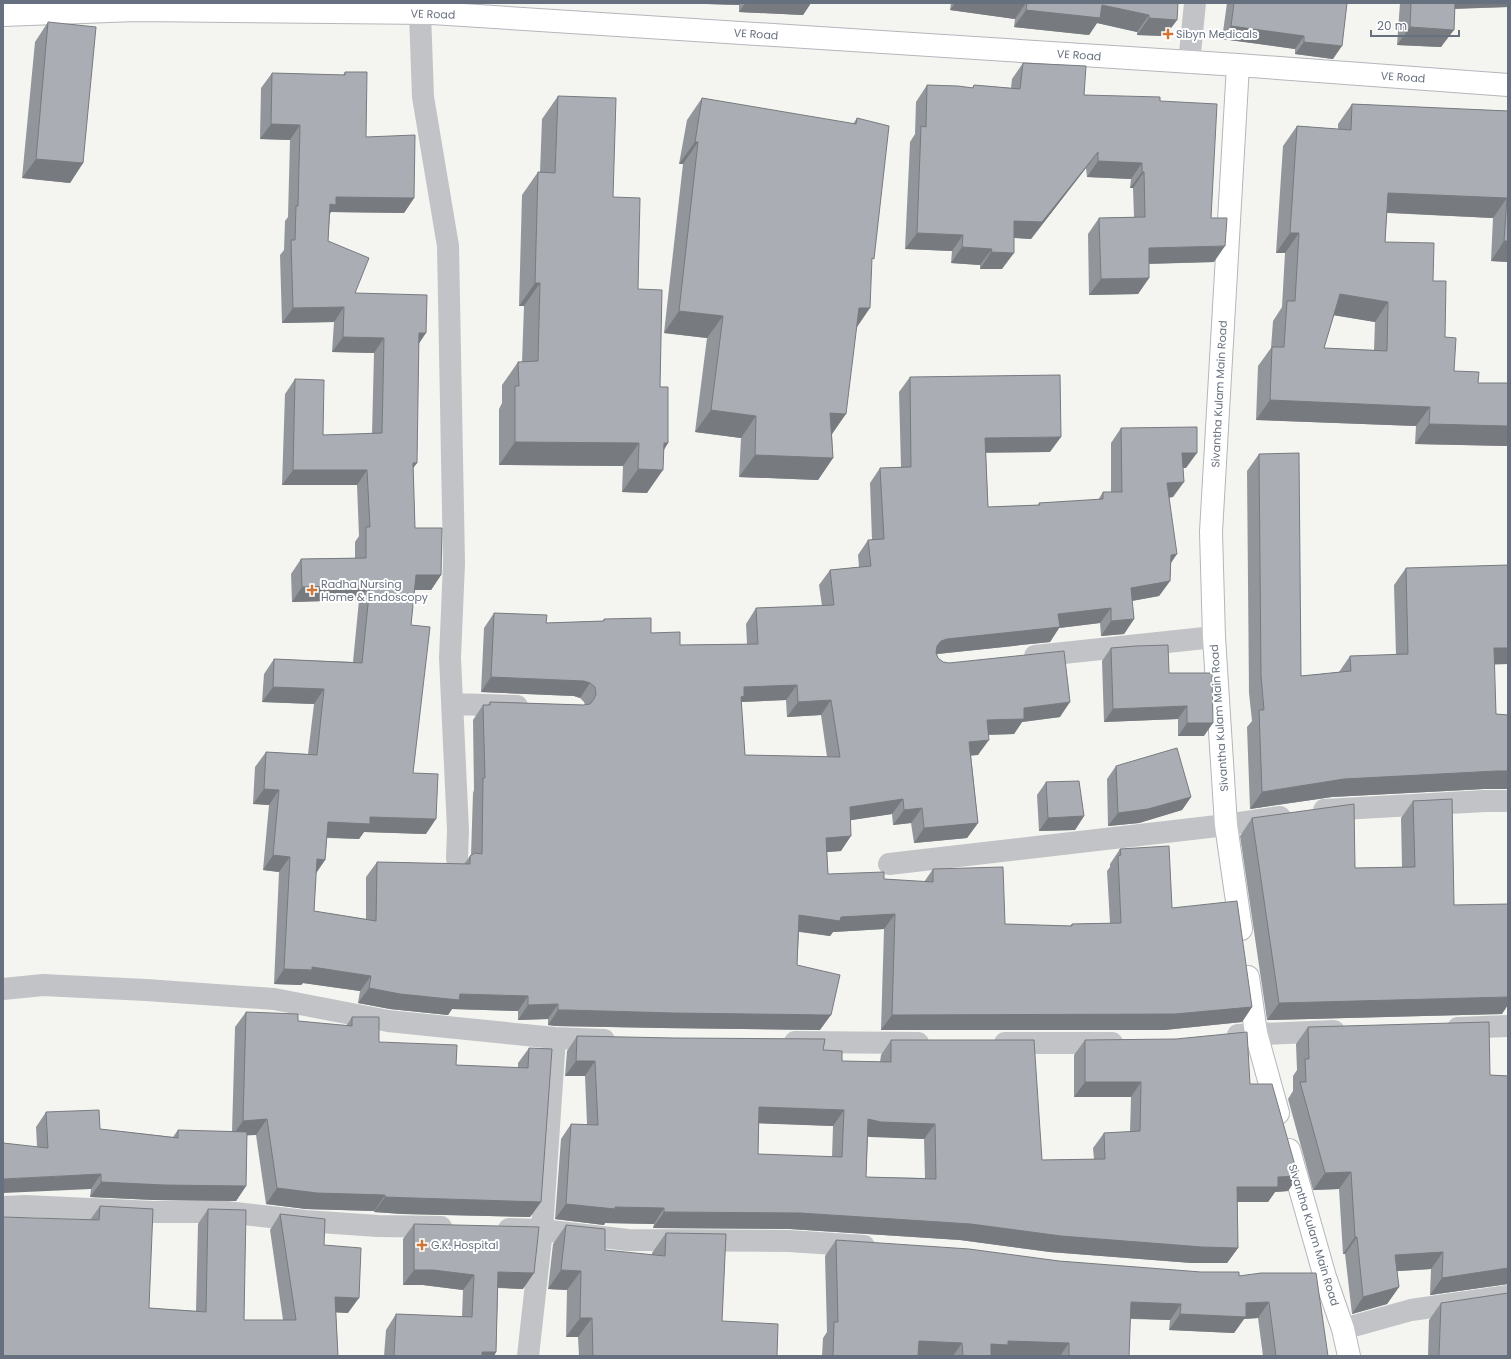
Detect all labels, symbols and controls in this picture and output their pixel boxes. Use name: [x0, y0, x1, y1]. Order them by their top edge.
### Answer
street label: VE Road: [410, 5, 456, 23]
scale bar: [1371, 12, 1459, 38]
text: 20 m: [1377, 17, 1407, 34]
street label: VE Road: [733, 24, 779, 44]
place label: Sibyn Medicals: [1176, 26, 1258, 42]
marker: Sibyn Medicals: [1163, 29, 1173, 39]
street label: VE Road: [1056, 45, 1102, 65]
street label: VE Road: [1380, 67, 1426, 87]
street label: Sivantha Kulam Main Road: [1207, 320, 1231, 468]
place label: Radha Nursing Home & Endoscopy: [321, 576, 429, 605]
marker: Radha Nursing Home & Endoscopy: [306, 584, 318, 596]
street label: Sivantha Kulam Main Road: [1206, 644, 1232, 792]
street label: Sivantha Kulam Main Road: [1285, 1162, 1343, 1308]
place label: G.K. Hospital: [431, 1237, 498, 1253]
marker: G.K. Hospital: [416, 1239, 428, 1251]

